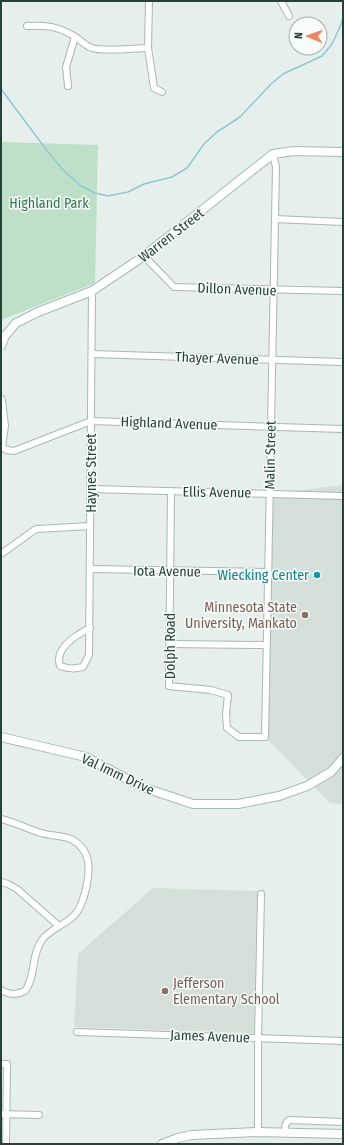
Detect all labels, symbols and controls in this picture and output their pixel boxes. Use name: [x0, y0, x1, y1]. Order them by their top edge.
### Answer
north arrow: [288, 16, 328, 56]
text: N: [292, 32, 305, 39]
park label: Highland Park: [9, 195, 89, 212]
street label: Warren Street: [135, 204, 208, 266]
street label: Dillon Avenue: [197, 280, 277, 299]
street label: Thayer Avenue: [175, 349, 259, 368]
street label: Highland Avenue: [120, 413, 218, 434]
street label: Malin Street: [261, 420, 280, 490]
street label: Haynes Street: [83, 433, 100, 513]
street label: Ellis Avenue: [182, 483, 252, 502]
street label: Iota Avenue: [133, 562, 201, 581]
place label: Wiecking Center: [217, 567, 309, 584]
marker: Wiecking Center: [312, 570, 322, 580]
place label: Minnesota State University, Mankato: [185, 599, 297, 632]
marker: Minnesota State University, Mankato: [300, 610, 310, 620]
street label: Dolph Road: [162, 613, 179, 679]
street label: Val Imm Drive: [79, 750, 157, 799]
place label: Jefferson Elementary School: [173, 975, 280, 1008]
marker: Jefferson Elementary School: [160, 986, 170, 996]
street label: James Avenue: [170, 1027, 250, 1046]

